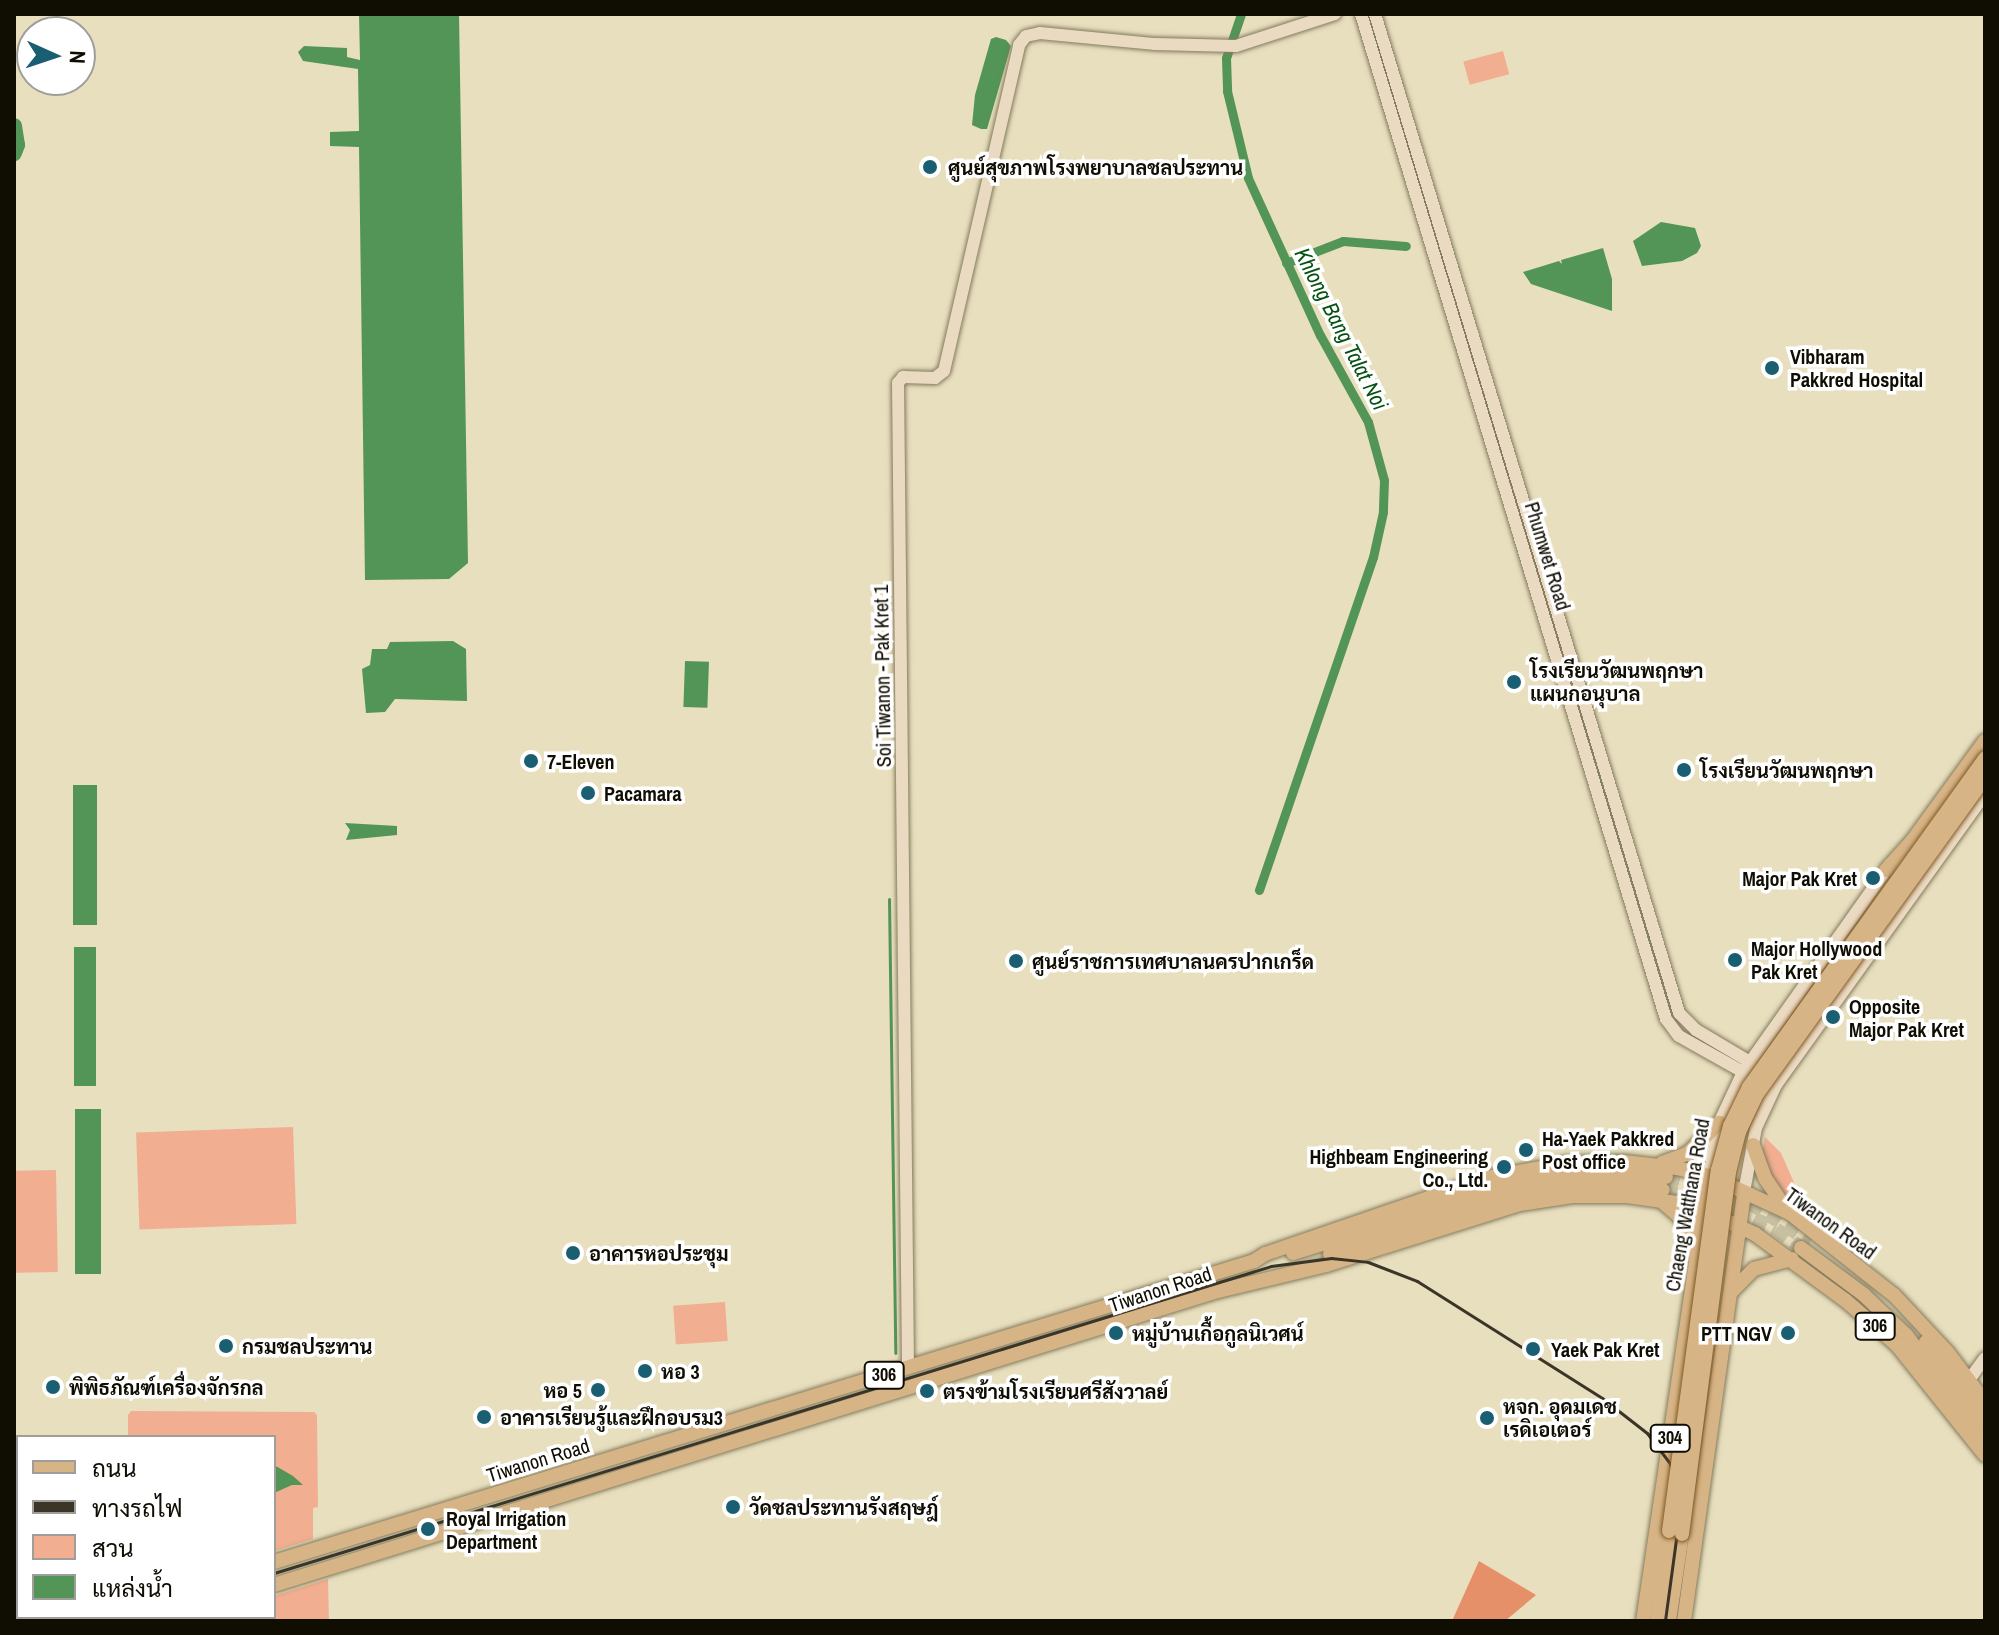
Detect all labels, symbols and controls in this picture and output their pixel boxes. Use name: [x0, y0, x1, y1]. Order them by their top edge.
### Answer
north arrow: [16, 16, 96, 96]
text: N: [63, 50, 93, 64]
place label: ศูนย์สุขภาพโรงพยาบาลชลประทาน: [948, 155, 1243, 179]
marker: ศูนย์สุขภาพโรงพยาบาลชลประทาน: [919, 156, 941, 178]
water label: Khlong Bang Talat Noi: [1289, 243, 1393, 415]
place label: Vibharam Pakkred Hospital: [1790, 344, 1923, 391]
marker: Vibharam Pakkred Hospital: [1761, 357, 1783, 379]
street label: Phumwet Road: [1520, 499, 1576, 613]
street label: Soi Tiwanon - Pak Kret 1: [868, 584, 896, 768]
place label: โรงเรียนวัฒนพฤกษา แผนกอนุบาล: [1530, 658, 1703, 705]
marker: โรงเรียนวัฒนพฤกษา แผนกอนุบาล: [1505, 673, 1523, 691]
place label: 7-Eleven: [547, 749, 614, 773]
marker: 7-Eleven: [522, 752, 540, 770]
place label: โรงเรียนวัฒนพฤกษา: [1700, 758, 1873, 782]
marker: โรงเรียนวัฒนพฤกษา: [1675, 761, 1693, 779]
place label: Pacamara: [604, 781, 681, 805]
marker: Pacamara: [579, 784, 597, 802]
place label: Major Pak Kret: [1742, 866, 1857, 890]
marker: Major Pak Kret: [1864, 869, 1882, 887]
place label: Major Hollywood Pak Kret: [1751, 936, 1882, 983]
place label: ศูนย์ราชการเทศบาลนครปากเกร็ด: [1032, 949, 1314, 973]
marker: Major Hollywood Pak Kret: [1726, 951, 1744, 969]
marker: ศูนย์ราชการเทศบาลนครปากเกร็ด: [1007, 952, 1025, 970]
place label: Opposite Major Pak Kret: [1849, 994, 1964, 1041]
marker: Opposite Major Pak Kret: [1824, 1008, 1842, 1026]
street label: Chaeng Watthana Road: [1660, 1117, 1714, 1293]
place label: Ha-Yaek Pakkred Post office: [1542, 1126, 1674, 1173]
marker: Ha-Yaek Pakkred Post office: [1517, 1141, 1535, 1159]
place label: Highbeam Engineering Co., Ltd.: [1309, 1144, 1488, 1191]
marker: Highbeam Engineering Co., Ltd.: [1495, 1158, 1513, 1176]
street label: Tiwanon Road: [1781, 1182, 1881, 1264]
place label: อาคารหอประชุม: [589, 1241, 729, 1265]
marker: อาคารหอประชุม: [564, 1244, 582, 1262]
street label: Tiwanon Road: [1106, 1261, 1214, 1317]
road number: 306: [1853, 1312, 1897, 1340]
place label: หมู่บ้านเกื้อกูลนิเวศน์: [1132, 1321, 1304, 1345]
place label: PTT NGV: [1701, 1321, 1772, 1345]
marker: หมู่บ้านเกื้อกูลนิเวศน์: [1107, 1324, 1125, 1342]
marker: PTT NGV: [1779, 1324, 1797, 1342]
place label: กรมชลประทาน: [242, 1334, 373, 1358]
marker: กรมชลประทาน: [217, 1337, 235, 1355]
place label: Yaek Pak Kret: [1551, 1337, 1659, 1361]
marker: Yaek Pak Kret: [1522, 1338, 1544, 1360]
place label: หอ 3: [661, 1359, 700, 1383]
road number: 306: [862, 1361, 906, 1389]
marker: หอ 3: [636, 1362, 654, 1380]
place label: พิพิธภัณฑ์เครื่องจักรกล: [69, 1375, 264, 1399]
marker: พิพิธภัณฑ์เครื่องจักรกล: [44, 1378, 62, 1396]
place label: หอ 5: [543, 1378, 582, 1402]
place label: ตรงข้ามโรงเรียนศรีสังวาลย์: [943, 1379, 1168, 1403]
marker: หอ 5: [589, 1381, 607, 1399]
marker: ตรงข้ามโรงเรียนศรีสังวาลย์: [918, 1382, 936, 1400]
place label: หจก. อุดมเดช เรดิเอเตอร์: [1503, 1394, 1617, 1441]
place label: อาคารเรียนรู้และฝึกอบรม3: [500, 1405, 723, 1429]
marker: อาคารเรียนรู้และฝึกอบรม3: [475, 1408, 493, 1426]
marker: หจก. อุดมเดช เรดิเอเตอร์: [1478, 1409, 1496, 1427]
road number: 304: [1648, 1424, 1692, 1452]
street label: Tiwanon Road: [484, 1433, 592, 1487]
legend: [16, 1435, 276, 1619]
text: ถนน: [92, 1452, 137, 1484]
text: ทางรถไฟ: [92, 1492, 183, 1524]
place label: วัดชลประทานรังสฤษฎ์: [749, 1495, 938, 1519]
marker: วัดชลประทานรังสฤษฎ์: [724, 1498, 742, 1516]
place label: Royal Irrigation Department: [446, 1506, 566, 1553]
marker: Royal Irrigation Department: [417, 1518, 439, 1540]
text: สวน: [92, 1532, 134, 1564]
text: แหล่งน้ำ: [92, 1572, 173, 1604]

